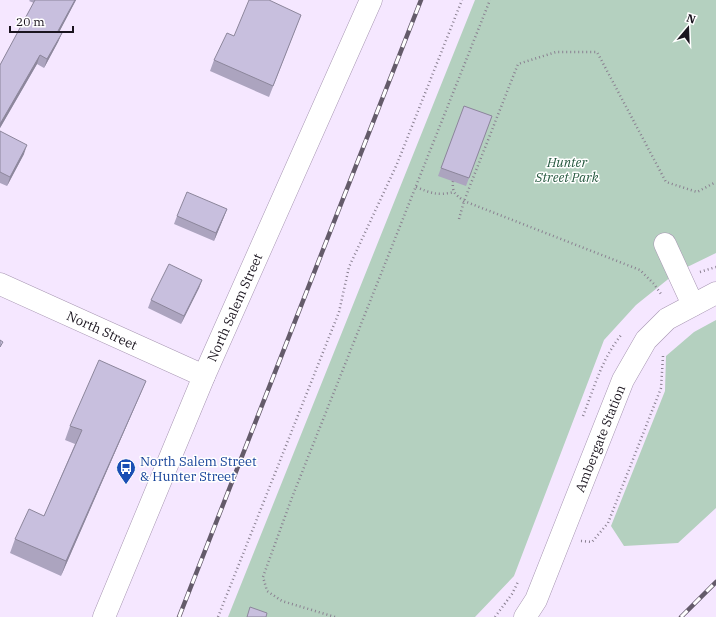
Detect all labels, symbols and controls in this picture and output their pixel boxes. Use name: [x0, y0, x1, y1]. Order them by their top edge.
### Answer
scale bar: [10, 8, 73, 34]
north arrow: [668, 8, 708, 48]
text: N: [685, 11, 698, 27]
text: 20 m: [16, 14, 45, 29]
park label: Hunter Street Park: [534, 154, 599, 186]
street label: North Salem Street: [203, 250, 267, 364]
street label: North Street: [64, 307, 140, 354]
street label: Ambergate Station: [571, 382, 629, 495]
place label: North Salem Street & Hunter Street: [140, 453, 257, 485]
bus stop icon: North Salem Street & Hunter Street: [115, 457, 137, 485]

